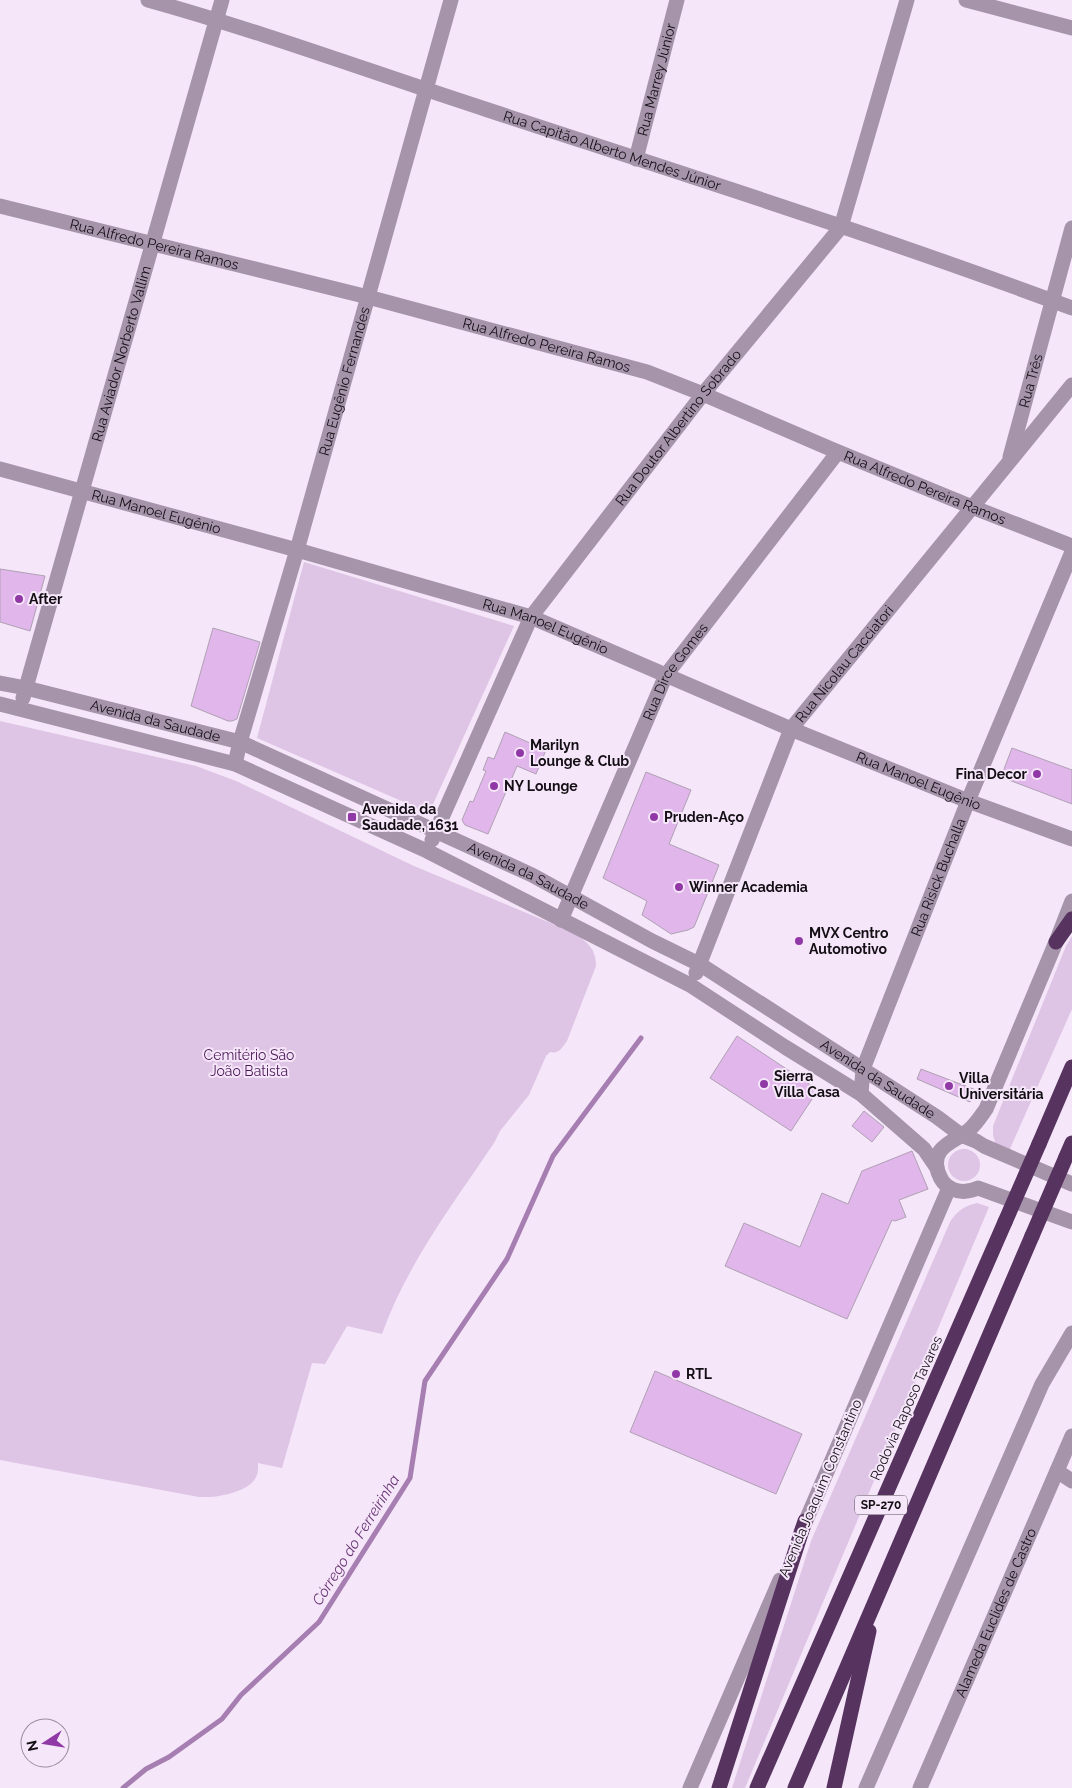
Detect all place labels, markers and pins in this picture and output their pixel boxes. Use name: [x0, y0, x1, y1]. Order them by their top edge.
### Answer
place label: After: [29, 591, 63, 607]
marker: After: [13, 593, 25, 605]
place label: Marilyn Lounge & Club: [530, 737, 629, 769]
marker: Marilyn Lounge & Club: [514, 747, 526, 759]
place label: Fina Decor: [955, 766, 1028, 782]
marker: Fina Decor: [1031, 768, 1043, 780]
place label: NY Lounge: [504, 778, 578, 794]
marker: NY Lounge: [488, 780, 500, 792]
place label: Avenida da Saudade, 1631: [362, 801, 458, 833]
place label: Pruden-Aço: [664, 809, 745, 825]
marker: Avenida da Saudade, 1631: [346, 811, 358, 823]
marker: Pruden-Aço: [648, 811, 660, 823]
place label: Winner Academia: [689, 879, 808, 895]
marker: Winner Academia: [673, 881, 685, 893]
place label: MVX Centro Automotivo: [809, 925, 889, 957]
marker: MVX Centro Automotivo: [793, 935, 805, 947]
place label: Sierra Villa Casa: [774, 1068, 840, 1100]
place label: Villa Universitária: [959, 1070, 1044, 1102]
marker: Sierra Villa Casa: [758, 1078, 770, 1090]
marker: Villa Universitária: [943, 1080, 955, 1092]
place label: RTL: [686, 1366, 713, 1382]
marker: RTL: [670, 1368, 682, 1380]

